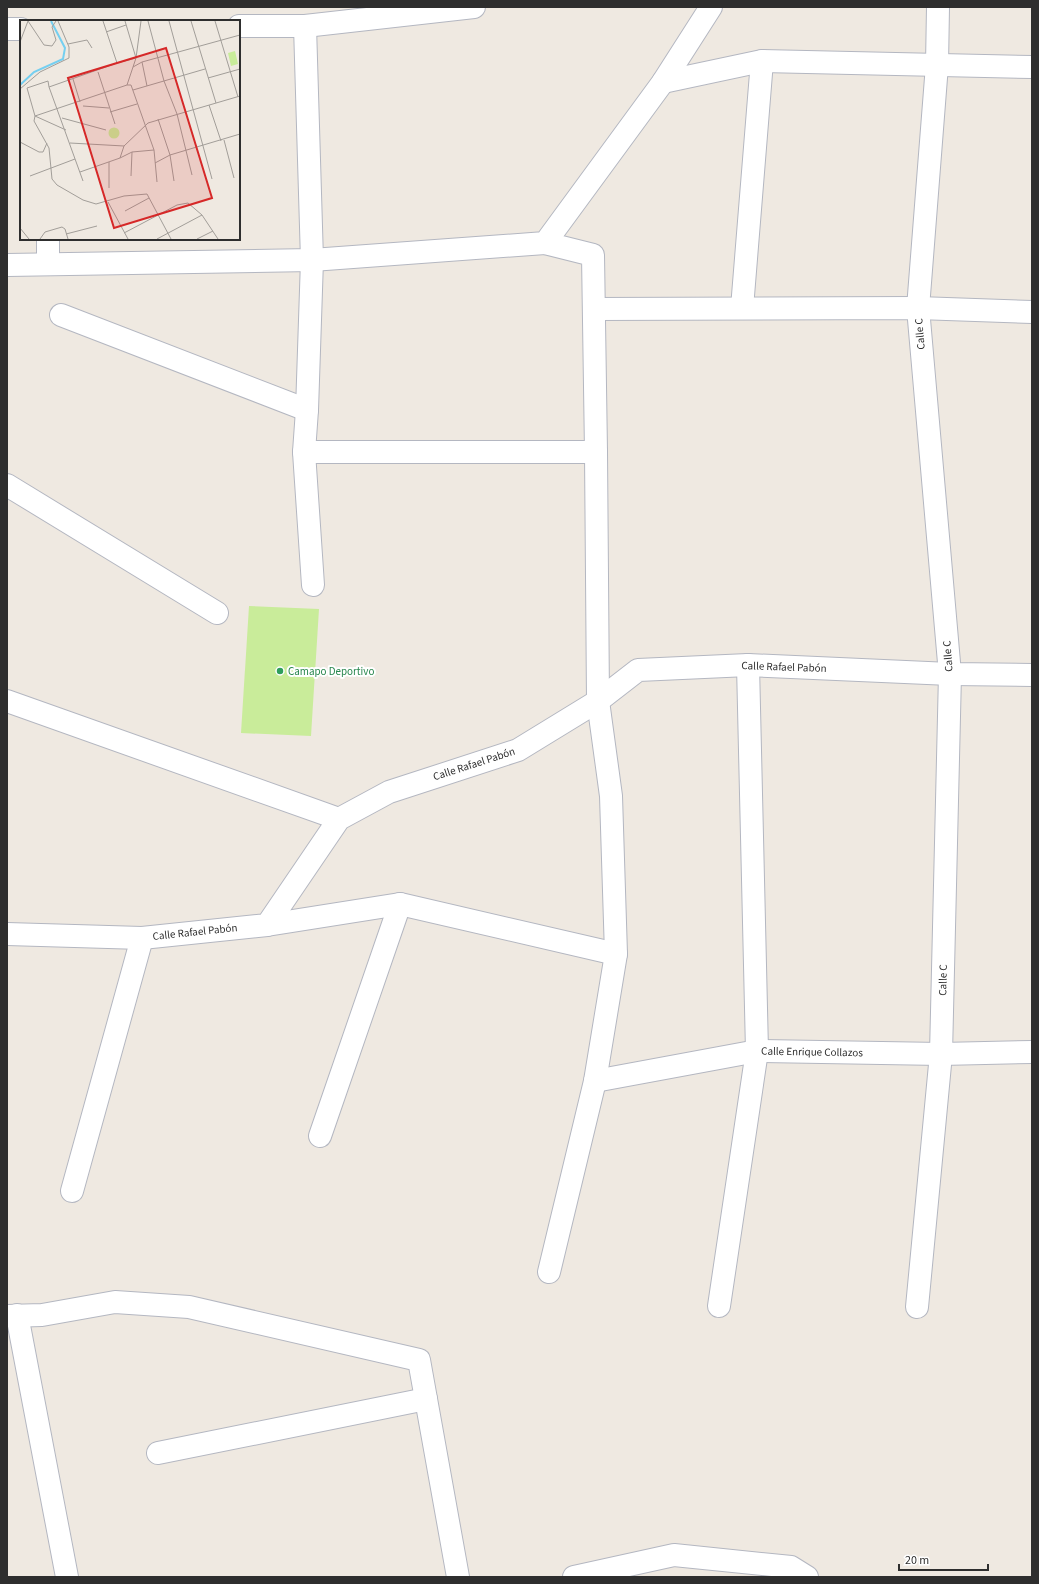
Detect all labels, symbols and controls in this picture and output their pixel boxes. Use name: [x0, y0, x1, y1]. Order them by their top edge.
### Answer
inset map: [20, 20, 240, 240]
street label: Calle C: [911, 318, 929, 350]
street label: Calle C: [939, 640, 957, 672]
street label: Calle Rafael Pabón: [741, 658, 827, 676]
place label: Camapo Deportivo: [288, 664, 374, 679]
marker: Camapo Deportivo: [275, 666, 285, 676]
street label: Calle Rafael Pabón: [431, 744, 517, 784]
street label: Calle Rafael Pabón: [152, 920, 238, 944]
street label: Calle C: [935, 964, 951, 996]
street label: Calle Enrique Collazos: [761, 1044, 863, 1060]
scale bar: [899, 1546, 988, 1572]
text: 20 m: [905, 1552, 929, 1569]

